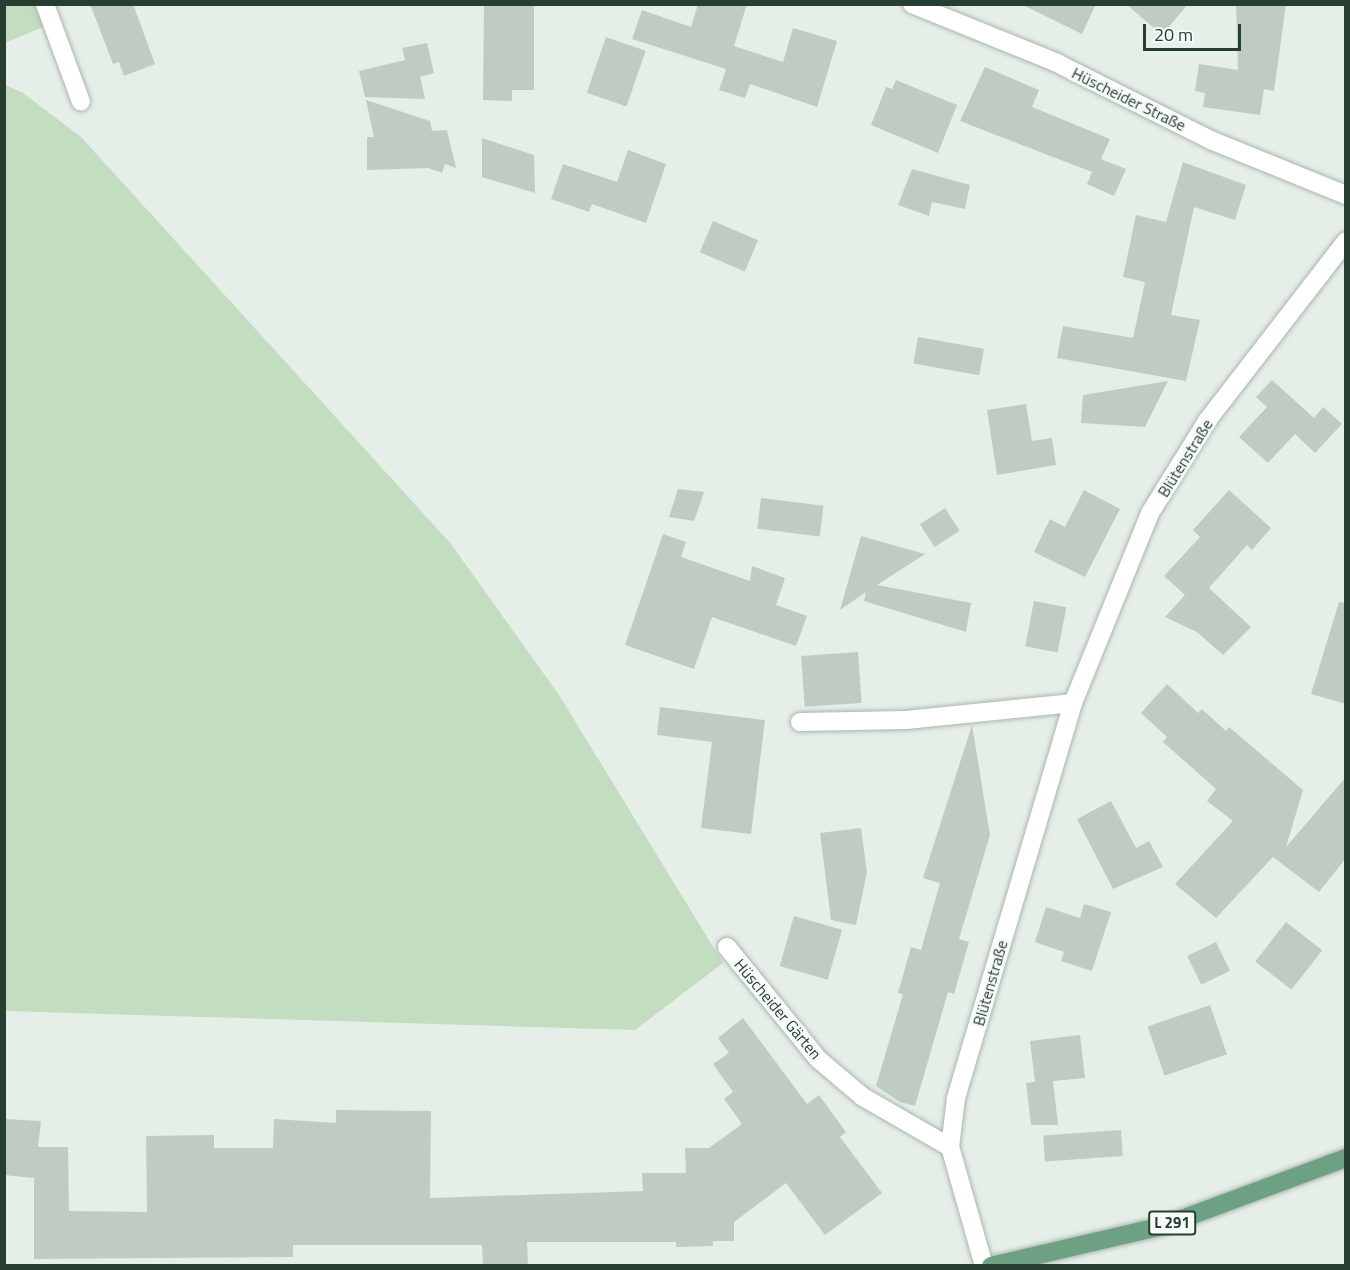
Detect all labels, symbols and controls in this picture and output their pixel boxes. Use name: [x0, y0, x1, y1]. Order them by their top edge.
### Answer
scale bar: [1146, 12, 1244, 50]
text: 20 m: [1154, 21, 1193, 48]
street label: Hüscheider Straße: [1069, 63, 1189, 135]
street label: Blütenstraße: [1153, 416, 1217, 500]
street label: Blütenstraße: [969, 938, 1011, 1028]
street label: Hüscheider Gärten: [730, 955, 826, 1063]
road number: L 291: [1148, 1211, 1196, 1235]

